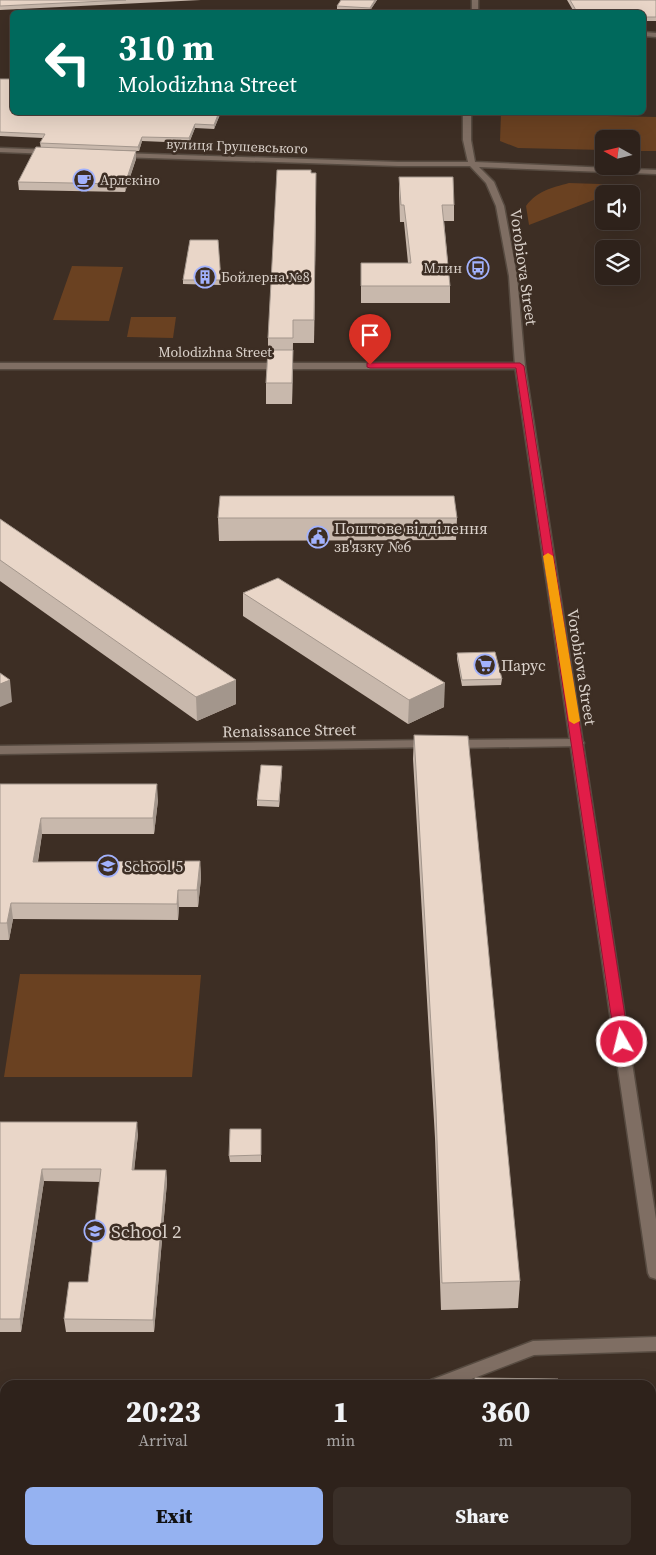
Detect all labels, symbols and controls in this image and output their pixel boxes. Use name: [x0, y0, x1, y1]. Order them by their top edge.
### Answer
text: 310 m: [118, 24, 214, 72]
icon: left: [35, 30, 100, 95]
text: Molodizhna Street: [118, 69, 297, 99]
north arrow: [595, 130, 640, 175]
map controls: [595, 130, 640, 285]
street label: вулиця Грушевського: [166, 134, 309, 158]
cafe icon: Арлєкіно: [72, 168, 96, 192]
place label: Арлєкіно: [100, 170, 160, 190]
button: sound: [595, 185, 640, 230]
street label: Vorobiova Street: [505, 207, 543, 327]
button: layers: [595, 240, 640, 285]
bus stop icon: Млин: [466, 256, 490, 280]
place label: Млин: [423, 258, 462, 278]
building icon: Бойлерна №8: [193, 265, 217, 289]
place label: Бойлерна №8: [221, 267, 310, 287]
pin: [349, 314, 391, 365]
icon: arrive: [356, 321, 384, 349]
street label: Molodizhna Street: [158, 342, 272, 362]
place label: Поштове відділення зв'язку №6: [334, 517, 488, 557]
public building icon: Поштове відділення зв'язку №6: [306, 525, 330, 549]
street label: Vorobiova Street: [562, 607, 602, 728]
supermarket icon: Парус: [473, 653, 497, 677]
place label: Парус: [501, 654, 546, 676]
street label: Renaissance Street: [222, 718, 357, 742]
school or university icon: School 5: [96, 854, 120, 878]
place label: School 5: [124, 855, 183, 877]
position arrow: [595, 1015, 647, 1067]
place label: School 2: [111, 1218, 181, 1244]
school or university icon: School 2: [83, 1219, 107, 1243]
text: 20:23: [126, 1391, 201, 1432]
text: 1: [332, 1391, 349, 1432]
text: 360: [481, 1391, 530, 1432]
text: Arrival: [138, 1429, 188, 1451]
text: min: [326, 1429, 355, 1451]
text: m: [498, 1429, 513, 1451]
button: Exit: [25, 1487, 323, 1545]
button: Share: [333, 1487, 631, 1545]

